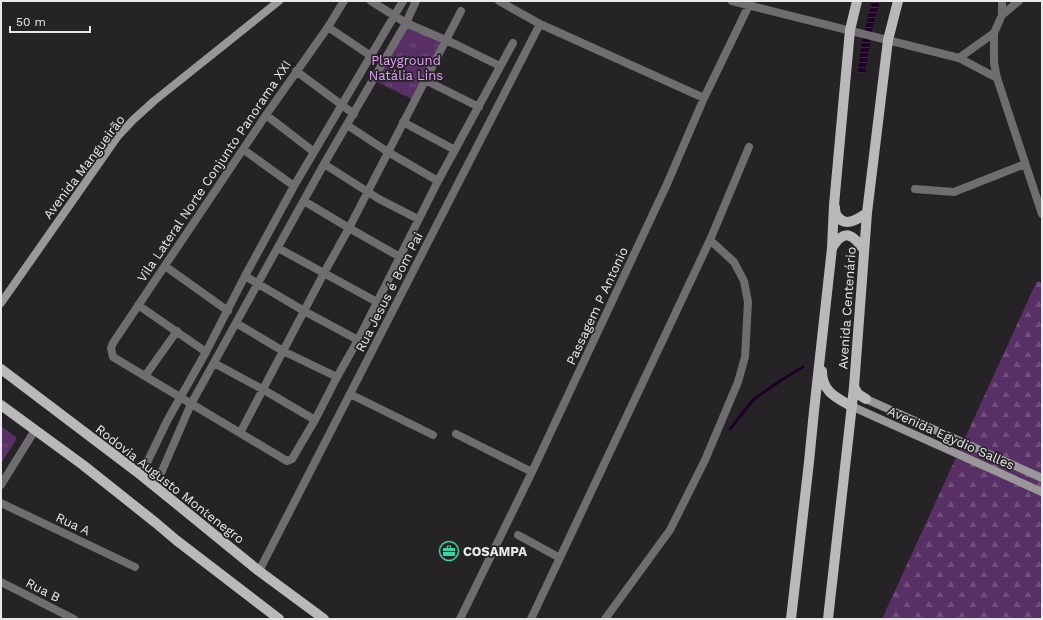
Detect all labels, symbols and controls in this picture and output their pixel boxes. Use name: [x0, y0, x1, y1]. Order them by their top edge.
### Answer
scale bar: [10, 8, 90, 34]
text: 50 m: [16, 15, 46, 29]
park label: Playground Natália Lins: [369, 53, 443, 83]
street label: Vila Lateral Norte Conjunto Panorama XXI: [134, 57, 294, 285]
street label: Avenida Mangueirão: [40, 112, 128, 222]
street label: Rua Jesus é Bom Pai: [352, 230, 426, 354]
street label: Passagem P Antonio: [563, 245, 631, 367]
street label: Avenida Centenário: [835, 246, 859, 370]
street label: Avenida Egydio Salles: [885, 403, 1017, 473]
street label: Rodovia Augusto Montenegro: [93, 421, 247, 547]
street label: Rua A: [53, 510, 93, 539]
office icon: COSAMPA: [438, 540, 460, 562]
place label: COSAMPA: [463, 544, 527, 559]
street label: Rua B: [23, 575, 63, 605]

